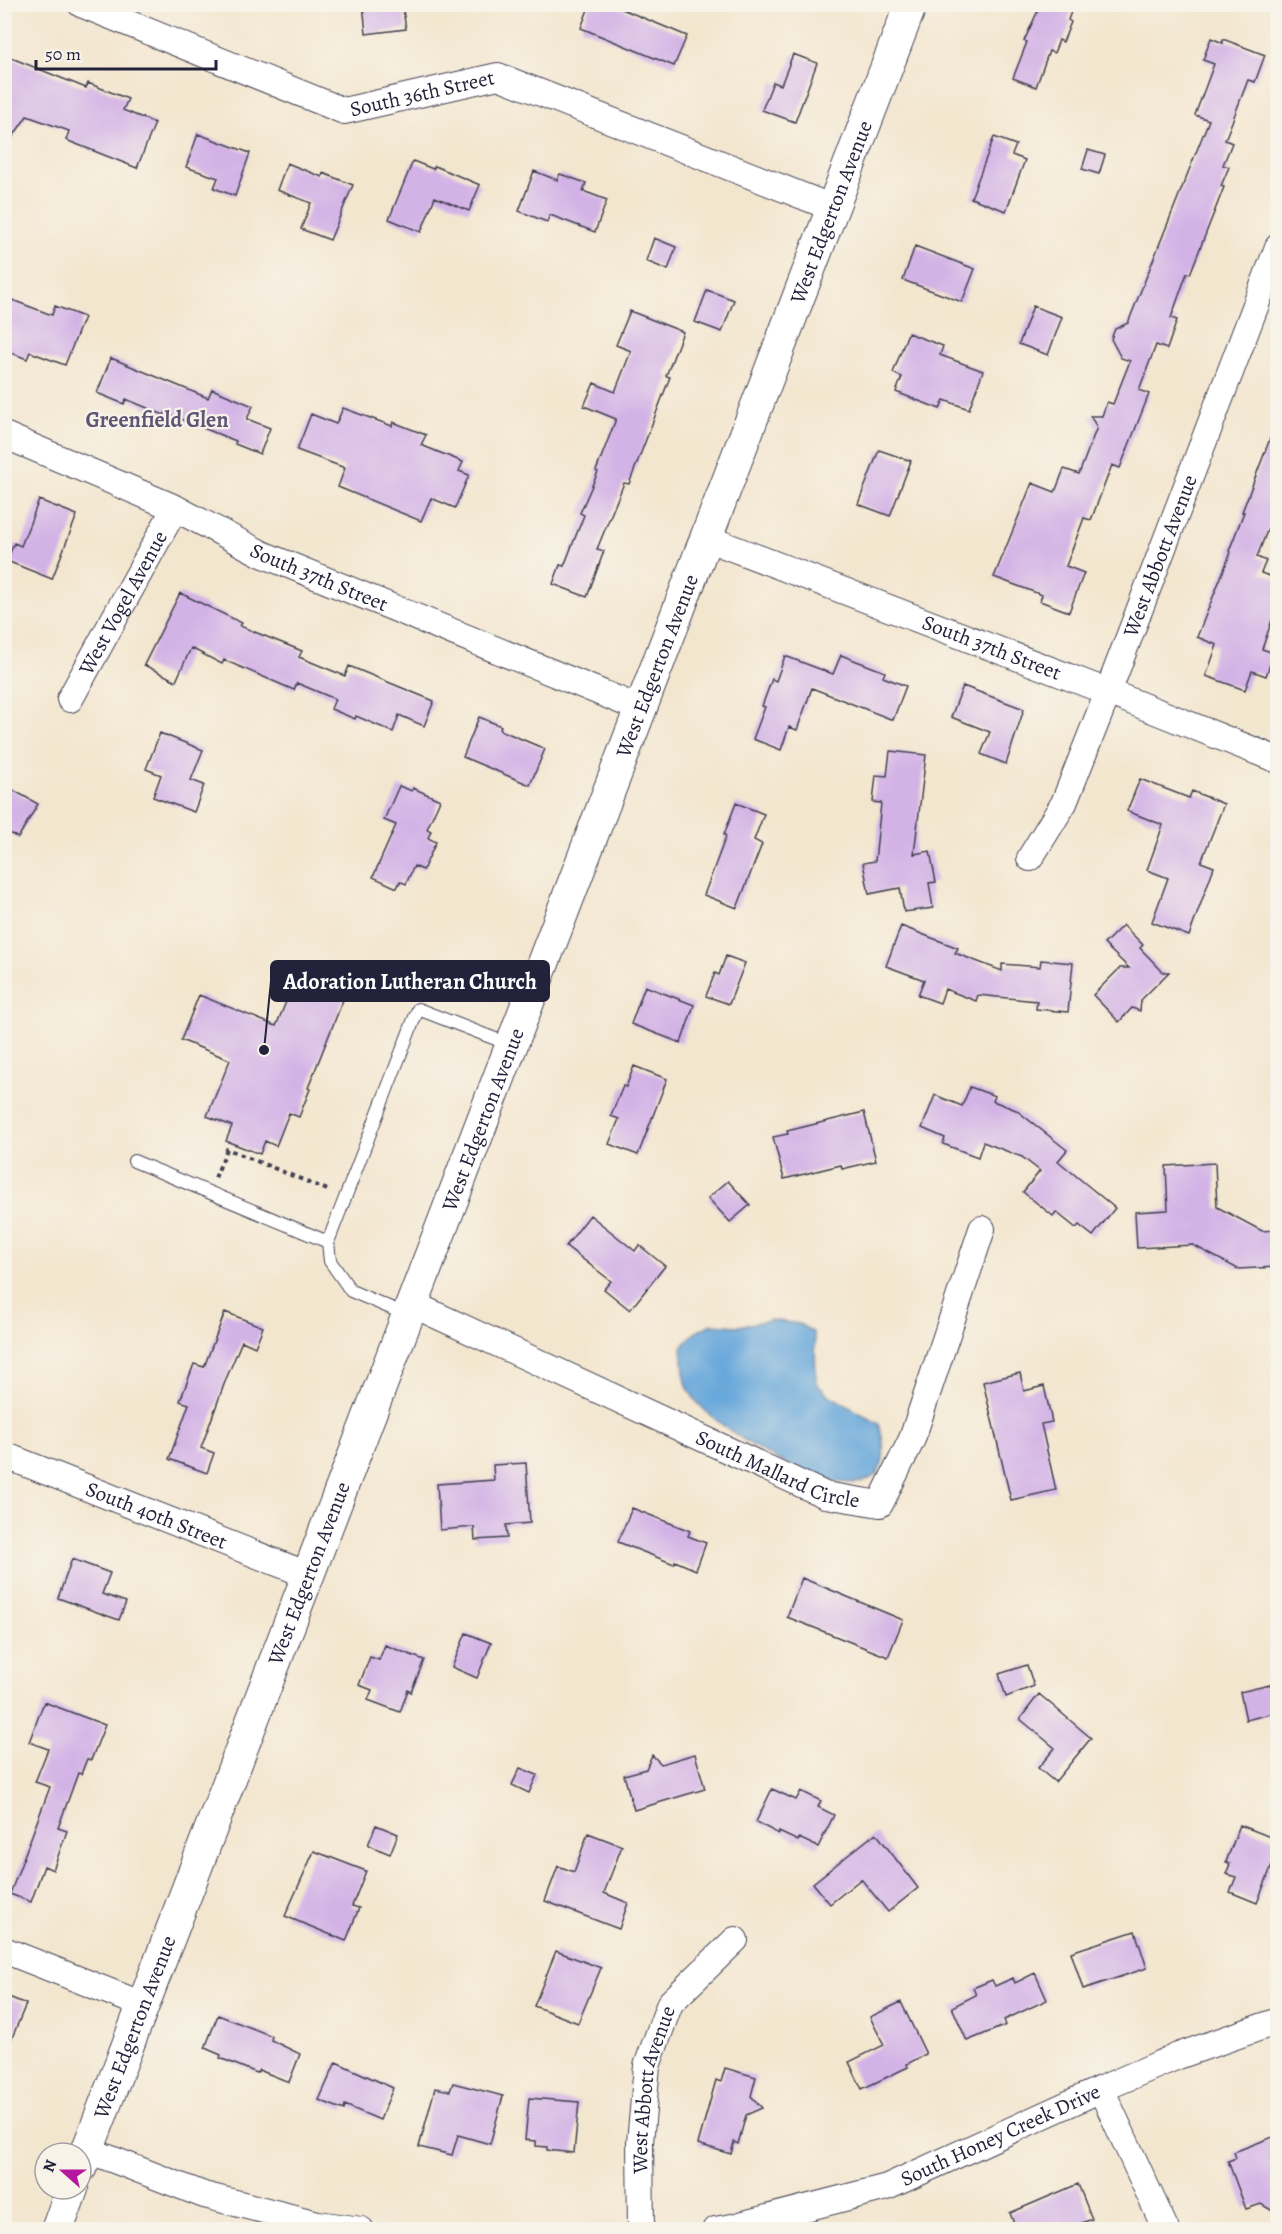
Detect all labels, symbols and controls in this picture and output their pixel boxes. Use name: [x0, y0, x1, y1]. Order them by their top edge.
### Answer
scale bar: [36, 33, 216, 71]
text: 50 m: [45, 42, 81, 66]
street label: South 36th Street: [347, 63, 497, 123]
street label: West Edgerton Avenue: [783, 116, 879, 308]
district label: Greenfield Glen: [85, 405, 229, 435]
street label: West Abbott Avenue: [1116, 471, 1204, 642]
street label: West Vogel Avenue: [72, 526, 174, 681]
street label: South 37th Street: [245, 536, 392, 618]
street label: West Edgerton Avenue: [609, 570, 705, 762]
street label: South 37th Street: [918, 608, 1065, 687]
callout: Adoration Lutheran Church: [271, 961, 549, 1001]
text: Adoration Lutheran Church: [282, 967, 537, 997]
street label: West Edgerton Avenue: [435, 1024, 531, 1216]
street label: South Mallard Circle: [691, 1423, 862, 1514]
street label: South 40th Street: [82, 1475, 231, 1556]
street label: West Edgerton Avenue: [261, 1478, 357, 1670]
street label: West Edgerton Avenue: [87, 1931, 183, 2123]
street label: West Abbott Avenue: [626, 2002, 682, 2175]
street label: South Honey Creek Drive: [896, 2077, 1105, 2193]
north arrow: [33, 2141, 93, 2201]
text: N: [38, 2156, 62, 2175]

